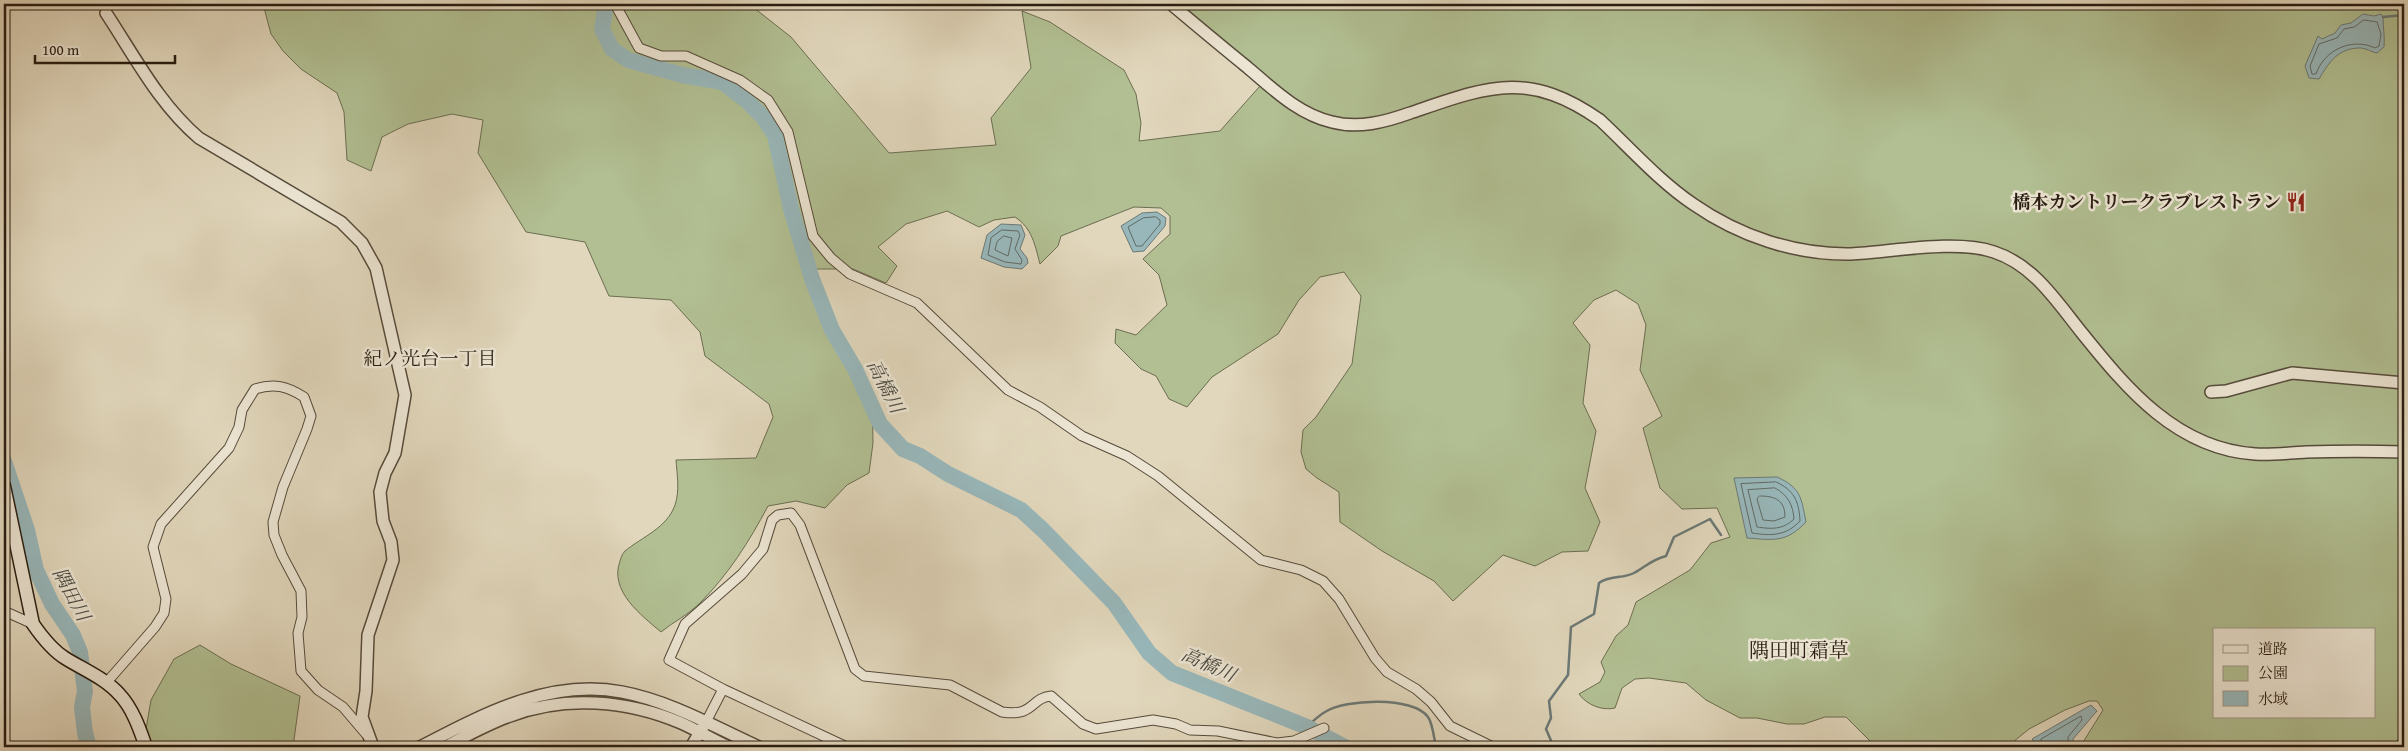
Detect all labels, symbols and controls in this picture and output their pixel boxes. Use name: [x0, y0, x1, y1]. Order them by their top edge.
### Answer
scale bar: [35, 32, 175, 64]
text: 100 m: [42, 39, 80, 60]
place label: 橋本カントリークラブレストラン: [2012, 188, 2281, 215]
restaurant icon: 橋本カントリークラブレストラン: [2285, 191, 2307, 213]
district label: 紀ノ光台一丁目: [363, 344, 497, 372]
water label: 高橋川: [861, 354, 912, 420]
water label: 隅田川: [46, 562, 99, 627]
legend: [2213, 628, 2376, 718]
district label: 隅田町霜草: [1749, 635, 1849, 664]
text: 道路: [2258, 638, 2288, 659]
water label: 高橋川: [1177, 640, 1243, 689]
text: 公園: [2258, 662, 2288, 683]
text: 水域: [2258, 688, 2288, 709]

